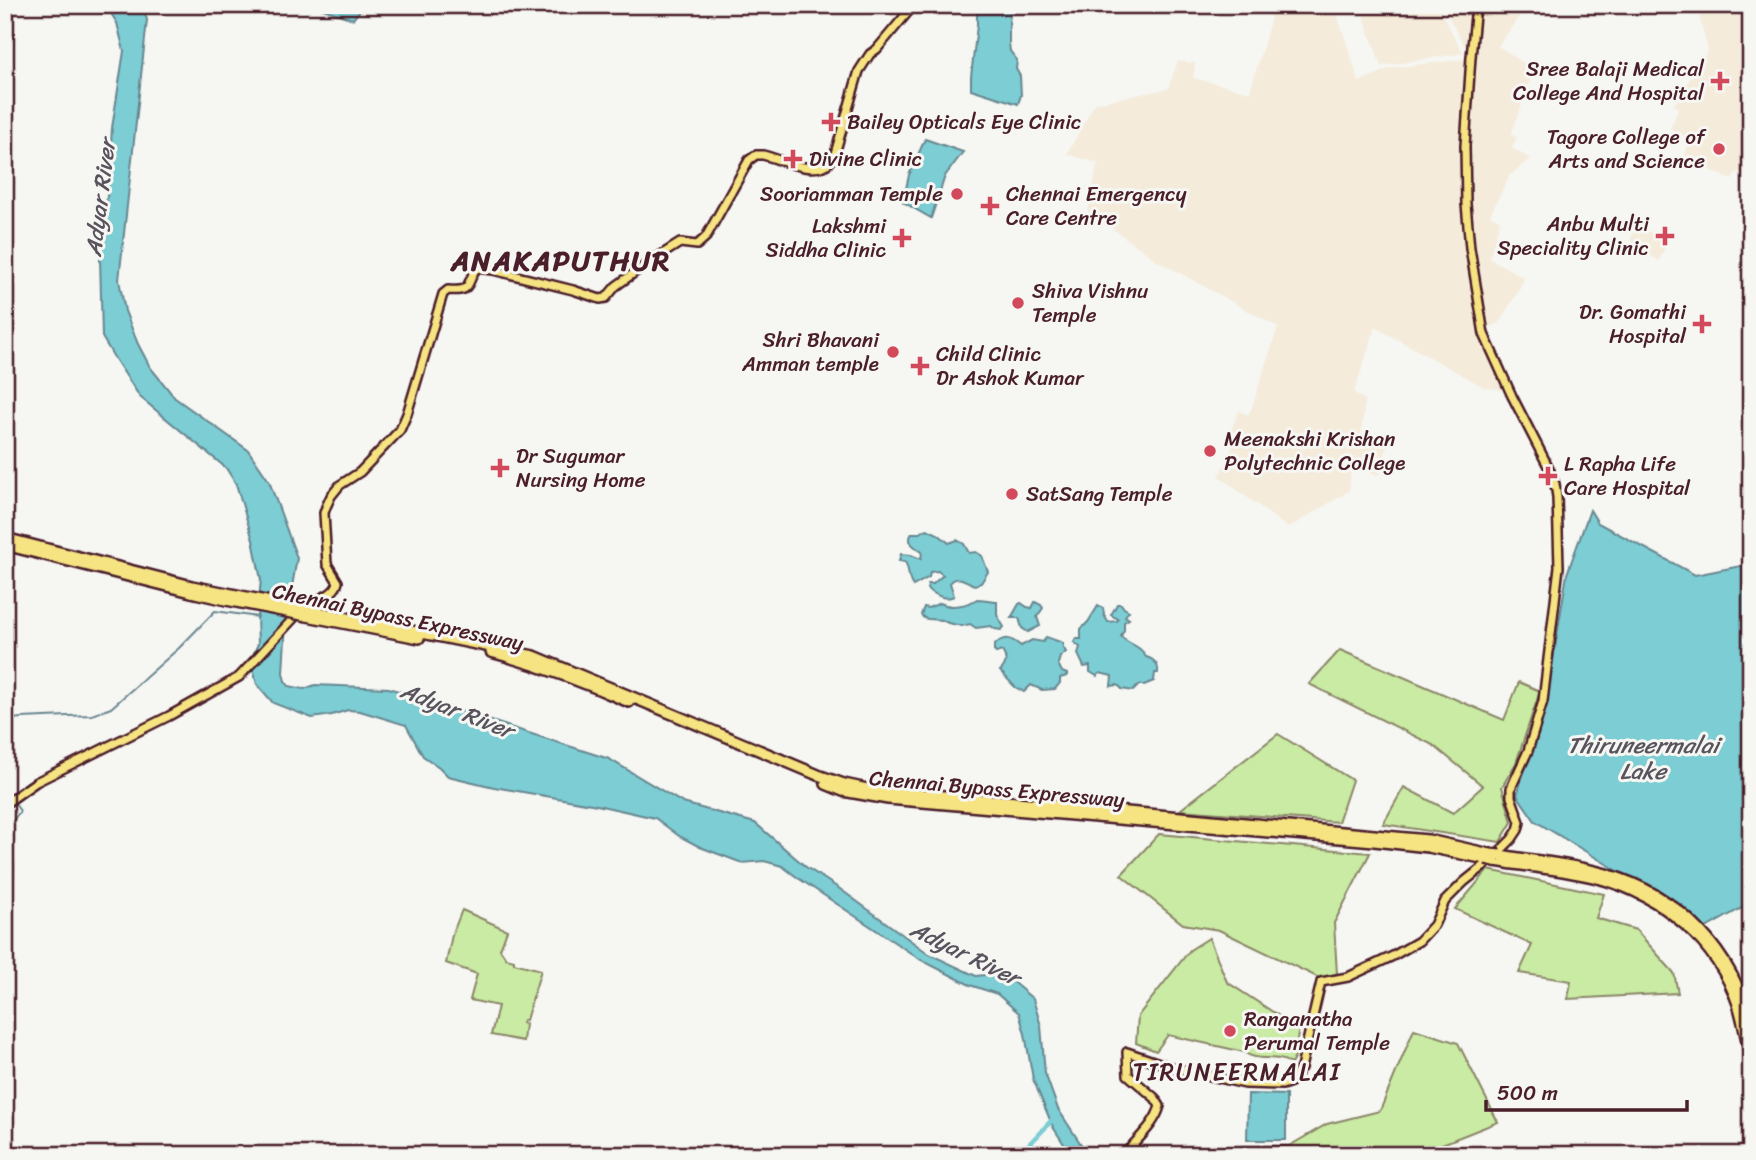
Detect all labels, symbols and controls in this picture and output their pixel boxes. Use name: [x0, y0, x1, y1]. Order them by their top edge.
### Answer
place label: Sree Balaji Medical College And Hospital: [1513, 50, 1705, 112]
marker: Sree Balaji Medical College And Hospital: [1710, 71, 1730, 91]
place label: Bailey Opticals Eye Clinic: [847, 103, 1081, 141]
marker: Bailey Opticals Eye Clinic: [821, 112, 841, 132]
place label: Tagore College of Arts and Science: [1547, 118, 1707, 180]
water label: Adyar River: [73, 133, 129, 260]
place label: Divine Clinic: [809, 140, 922, 178]
marker: Tagore College of Arts and Science: [1711, 141, 1727, 157]
marker: Divine Clinic: [783, 149, 803, 169]
place label: Sooriamman Temple: [760, 175, 943, 213]
place label: Chennai Emergency Care Centre: [1006, 175, 1187, 237]
marker: Sooriamman Temple: [949, 186, 965, 202]
marker: Chennai Emergency Care Centre: [980, 196, 1000, 216]
place label: Anbu Multi Speciality Clinic: [1497, 205, 1650, 267]
place label: Lakshmi Siddha Clinic: [765, 207, 887, 269]
marker: Anbu Multi Speciality Clinic: [1655, 226, 1675, 246]
marker: Lakshmi Siddha Clinic: [892, 228, 912, 248]
district label: ANAKAPUTHUR: [450, 236, 671, 285]
place label: Shiva Vishnu Temple: [1032, 272, 1149, 334]
place label: Dr. Gomathi Hospital: [1579, 293, 1687, 355]
marker: Shiva Vishnu Temple: [1010, 295, 1026, 311]
marker: Dr. Gomathi Hospital: [1692, 314, 1712, 334]
place label: Shri Bhavani Amman temple: [741, 321, 880, 383]
place label: Child Clinic Dr Ashok Kumar: [936, 335, 1085, 397]
marker: Shri Bhavani Amman temple: [885, 344, 901, 360]
marker: Child Clinic Dr Ashok Kumar: [910, 356, 930, 376]
place label: Meenakshi Krishan Polytechnic College: [1224, 420, 1405, 482]
place label: Dr Sugumar Nursing Home: [516, 437, 646, 499]
marker: Meenakshi Krishan Polytechnic College: [1202, 443, 1218, 459]
place label: L Rapha Life Care Hospital: [1564, 445, 1691, 507]
marker: Dr Sugumar Nursing Home: [490, 458, 510, 478]
marker: L Rapha Life Care Hospital: [1538, 466, 1558, 486]
place label: SatSang Temple: [1026, 475, 1173, 513]
marker: SatSang Temple: [1004, 486, 1020, 502]
street label: Chennai Bypass Expressway: [269, 572, 527, 662]
water label: Adyar River: [394, 670, 523, 752]
water label: Thiruneermalai Lake: [1567, 725, 1723, 792]
street label: Chennai Bypass Expressway: [868, 759, 1126, 819]
water label: Adyar River: [902, 909, 1031, 1000]
place label: Ranganatha Perumal Temple: [1244, 1000, 1390, 1062]
marker: Ranganatha Perumal Temple: [1222, 1023, 1238, 1039]
district label: TIRUNEERMALAI: [1133, 1051, 1341, 1093]
scale bar: [1486, 1069, 1688, 1113]
text: 500 m: [1497, 1074, 1558, 1112]

